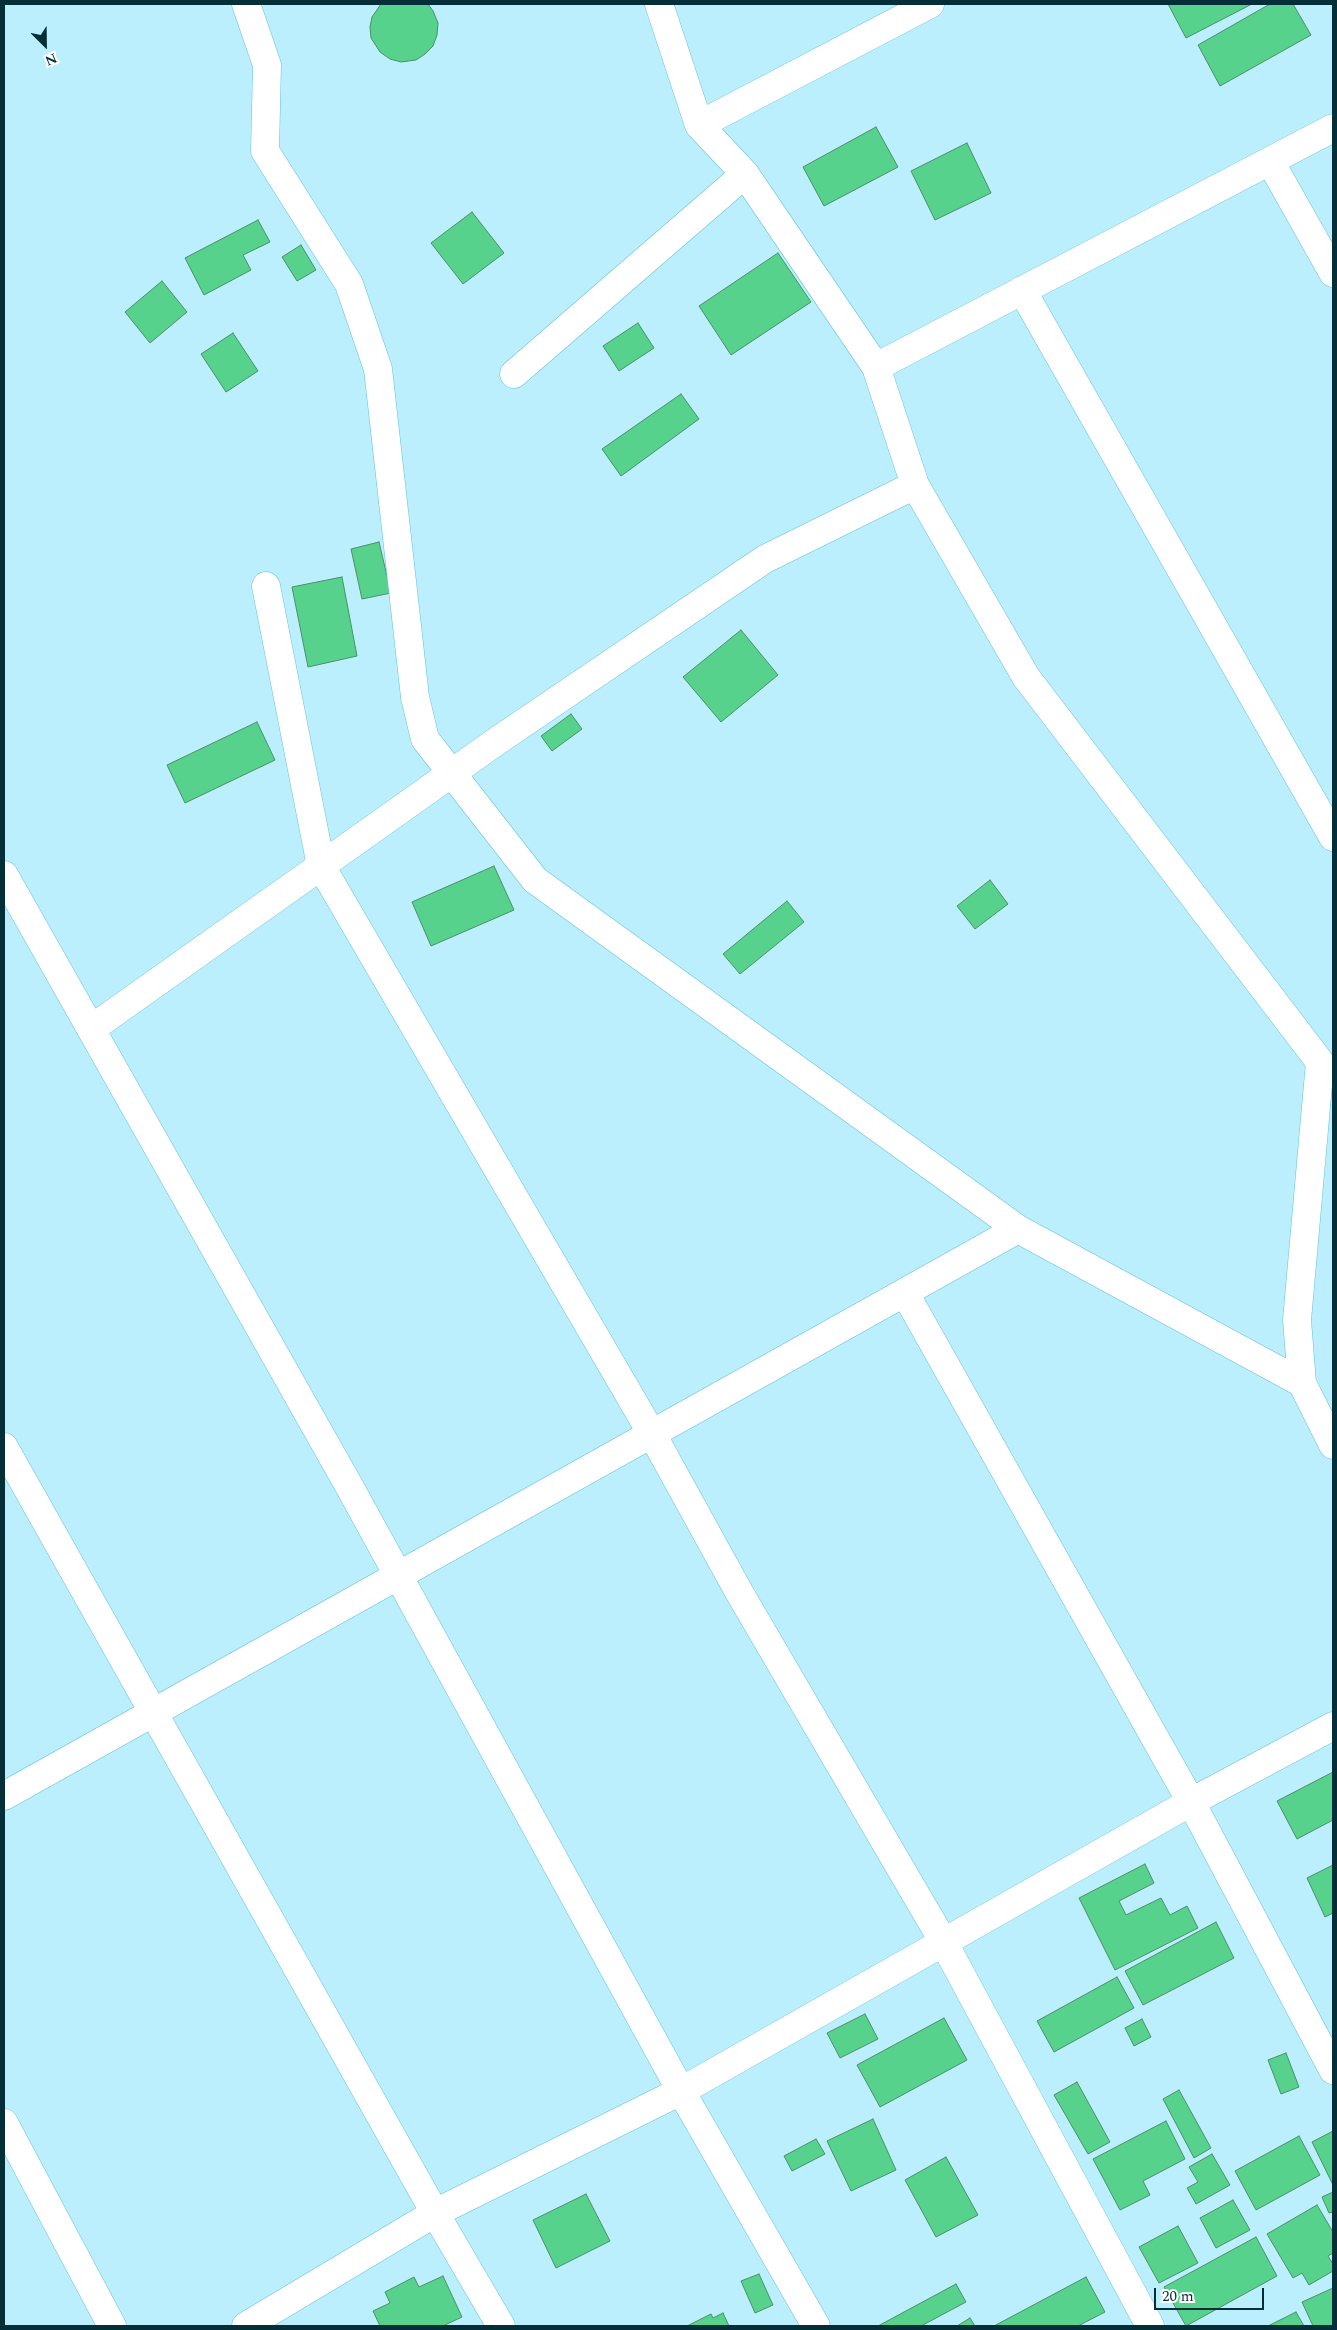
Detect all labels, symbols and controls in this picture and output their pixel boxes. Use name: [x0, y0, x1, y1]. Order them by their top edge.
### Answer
north arrow: [20, 20, 70, 70]
text: N: [42, 47, 60, 71]
scale bar: [1157, 2278, 1267, 2310]
text: 20 m: [1162, 2285, 1194, 2308]

